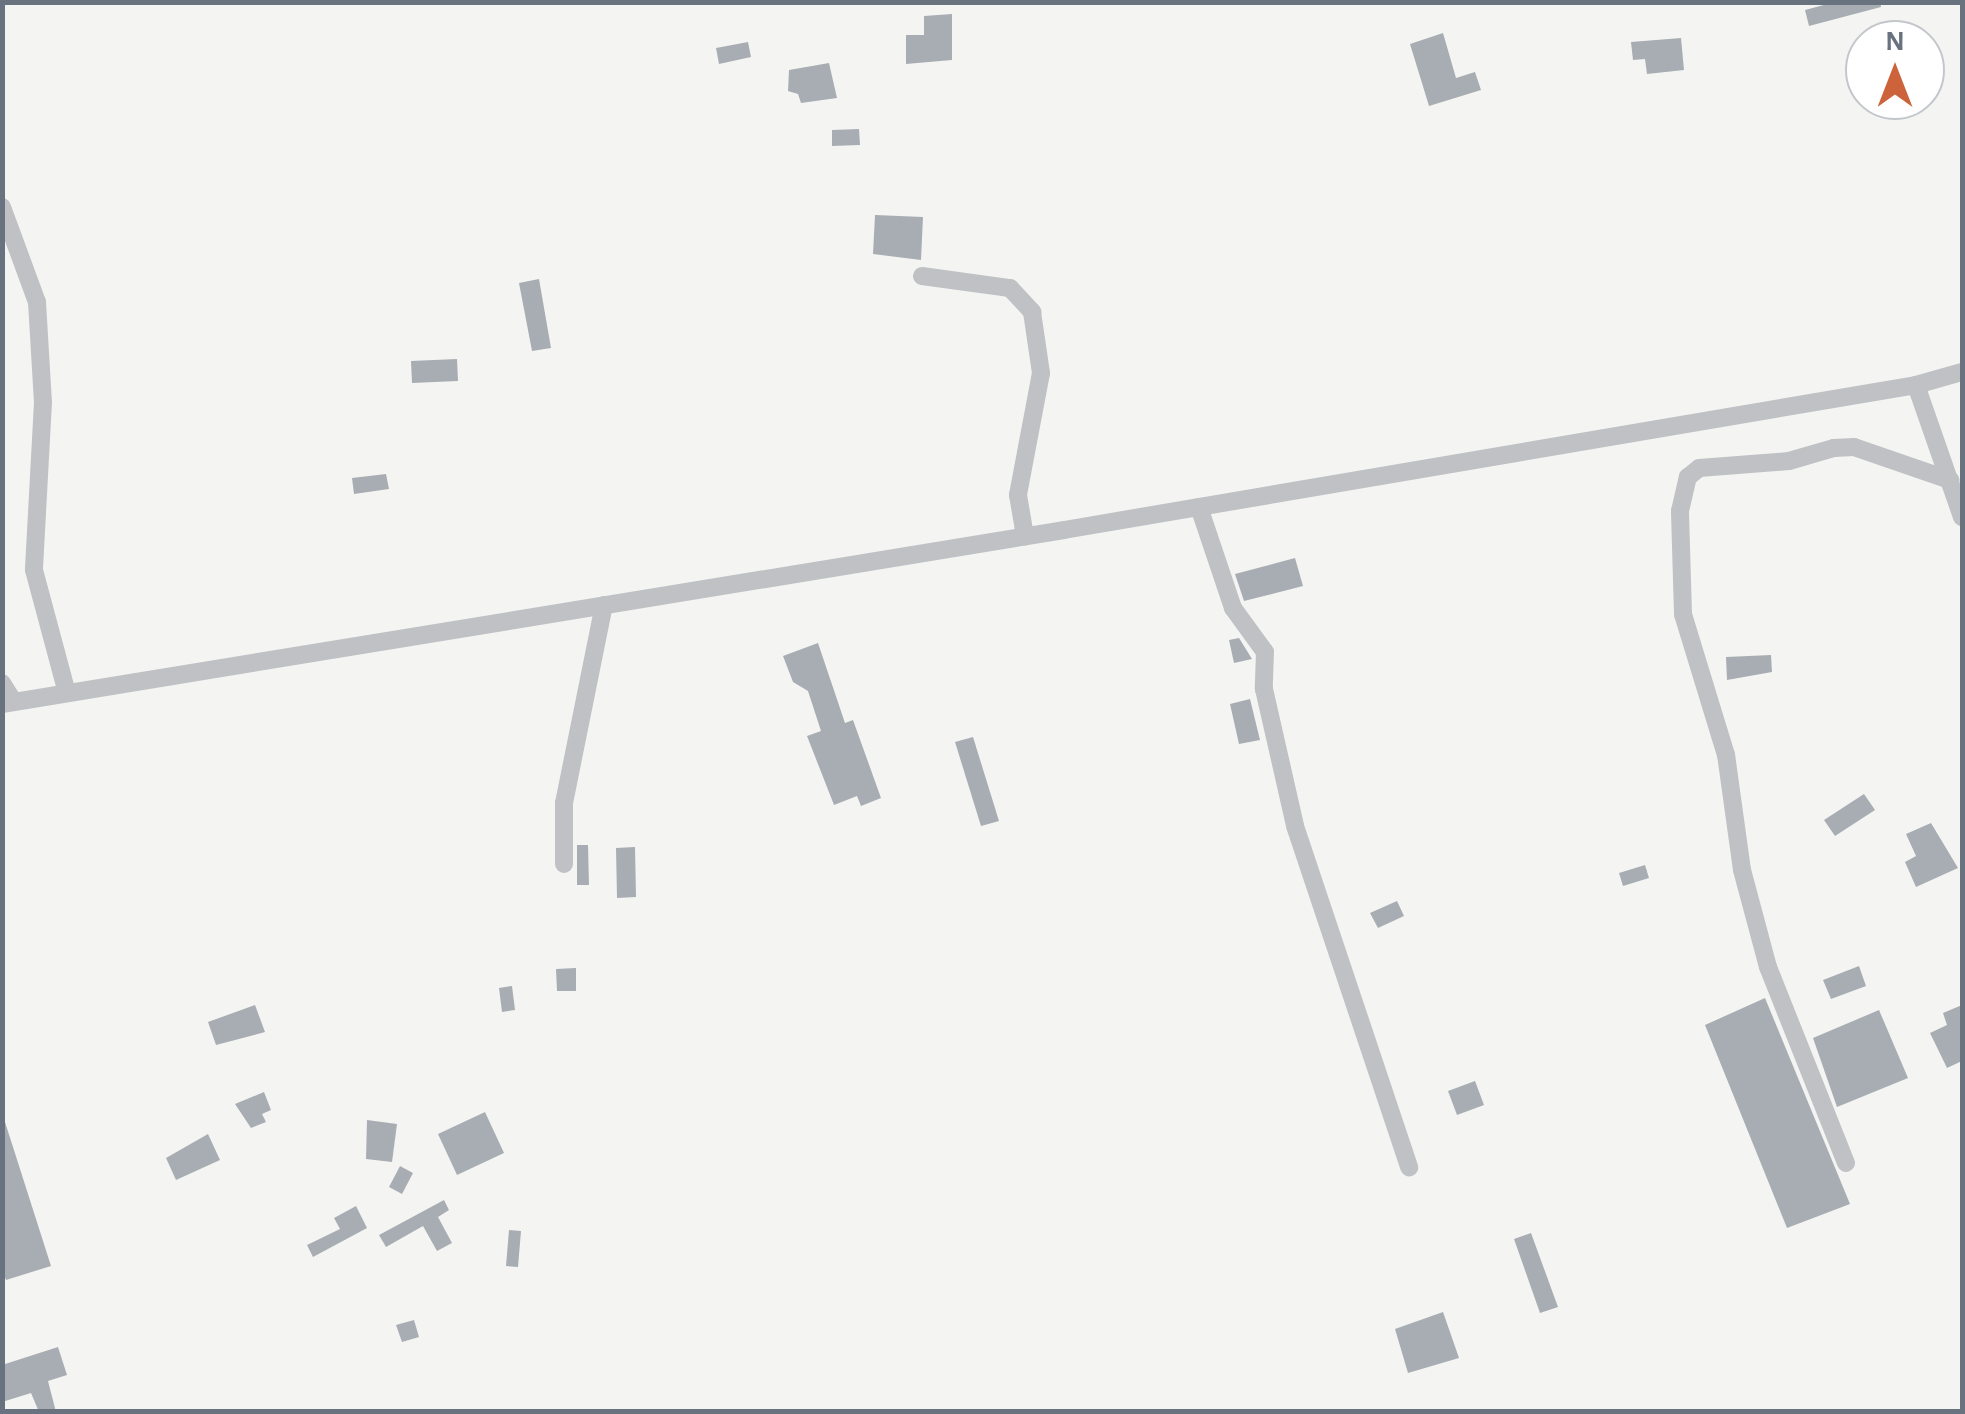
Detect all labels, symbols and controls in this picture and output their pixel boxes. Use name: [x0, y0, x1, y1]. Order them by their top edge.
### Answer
north arrow: [1845, 20, 1945, 120]
text: N: [1885, 28, 1905, 56]

